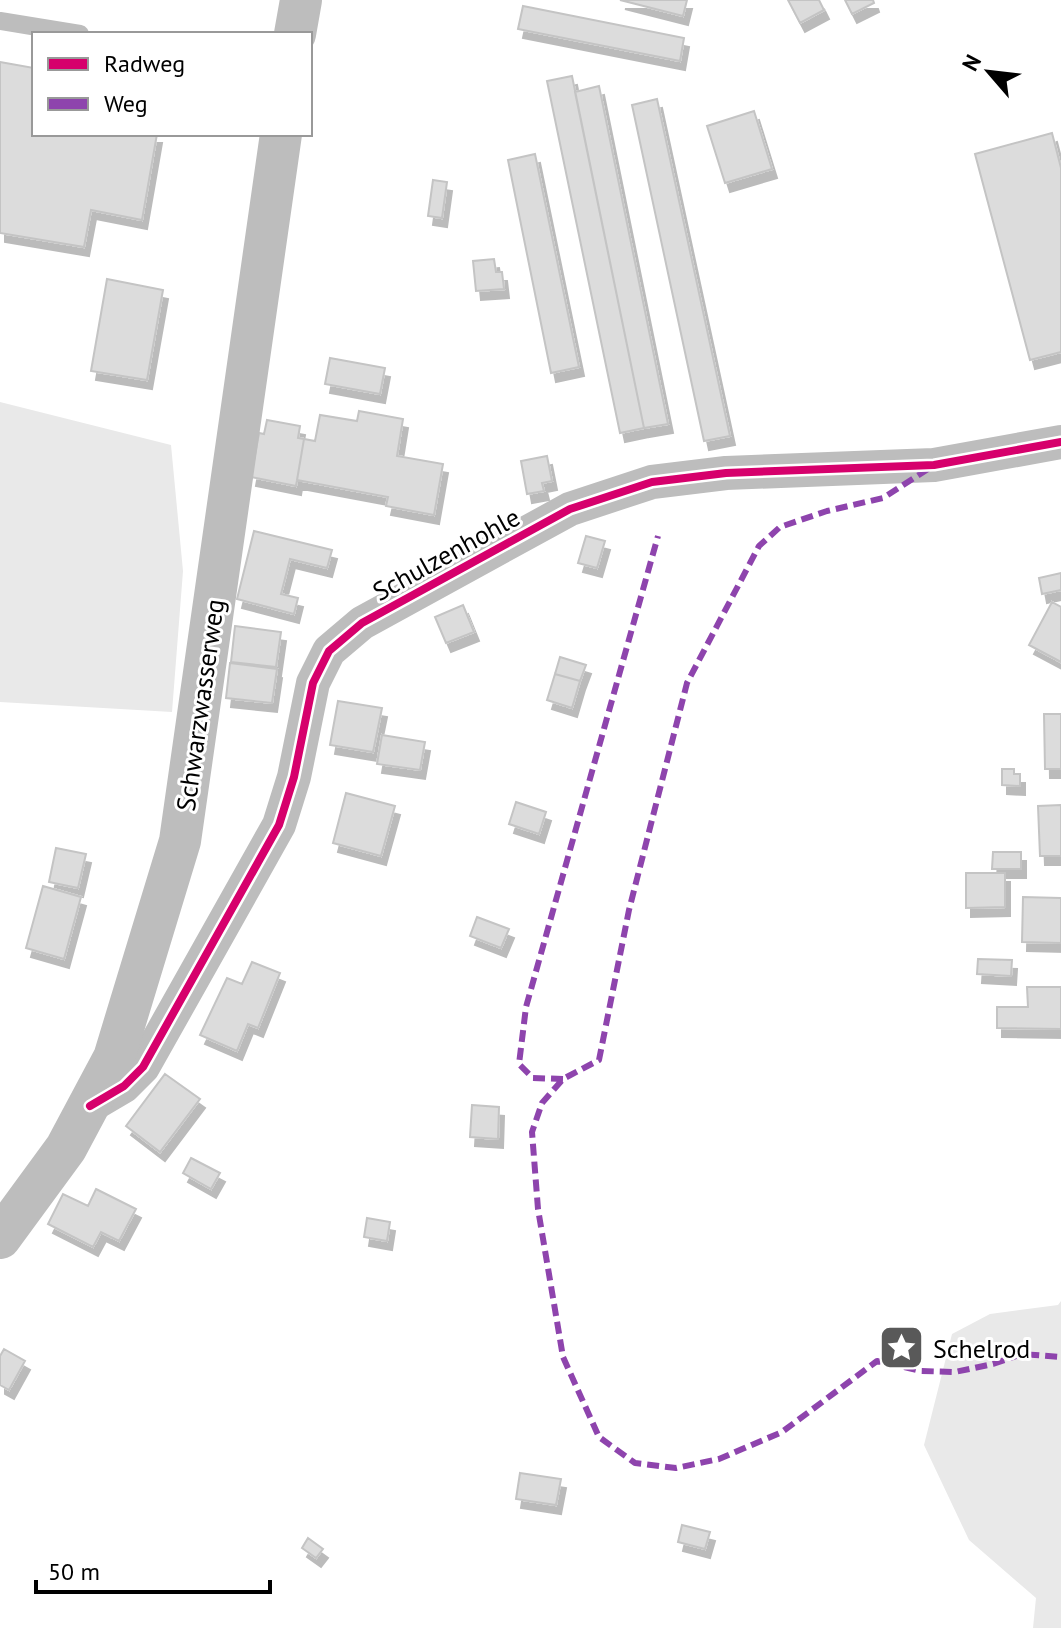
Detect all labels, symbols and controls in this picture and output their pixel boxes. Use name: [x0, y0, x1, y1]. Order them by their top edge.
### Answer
legend: [32, 32, 312, 136]
north arrow: [949, 32, 1029, 112]
text: Radweg: [104, 48, 185, 79]
text: N: [956, 50, 987, 76]
text: Weg: [104, 88, 148, 119]
street label: Schulzenhohle: [367, 500, 525, 608]
street label: Schwarzwasserweg: [169, 597, 231, 813]
place icon: Schelrod: [878, 1324, 926, 1372]
place label: Schelrod: [933, 1332, 1030, 1365]
scale bar: [36, 1544, 270, 1594]
text: 50 m: [48, 1556, 100, 1587]

